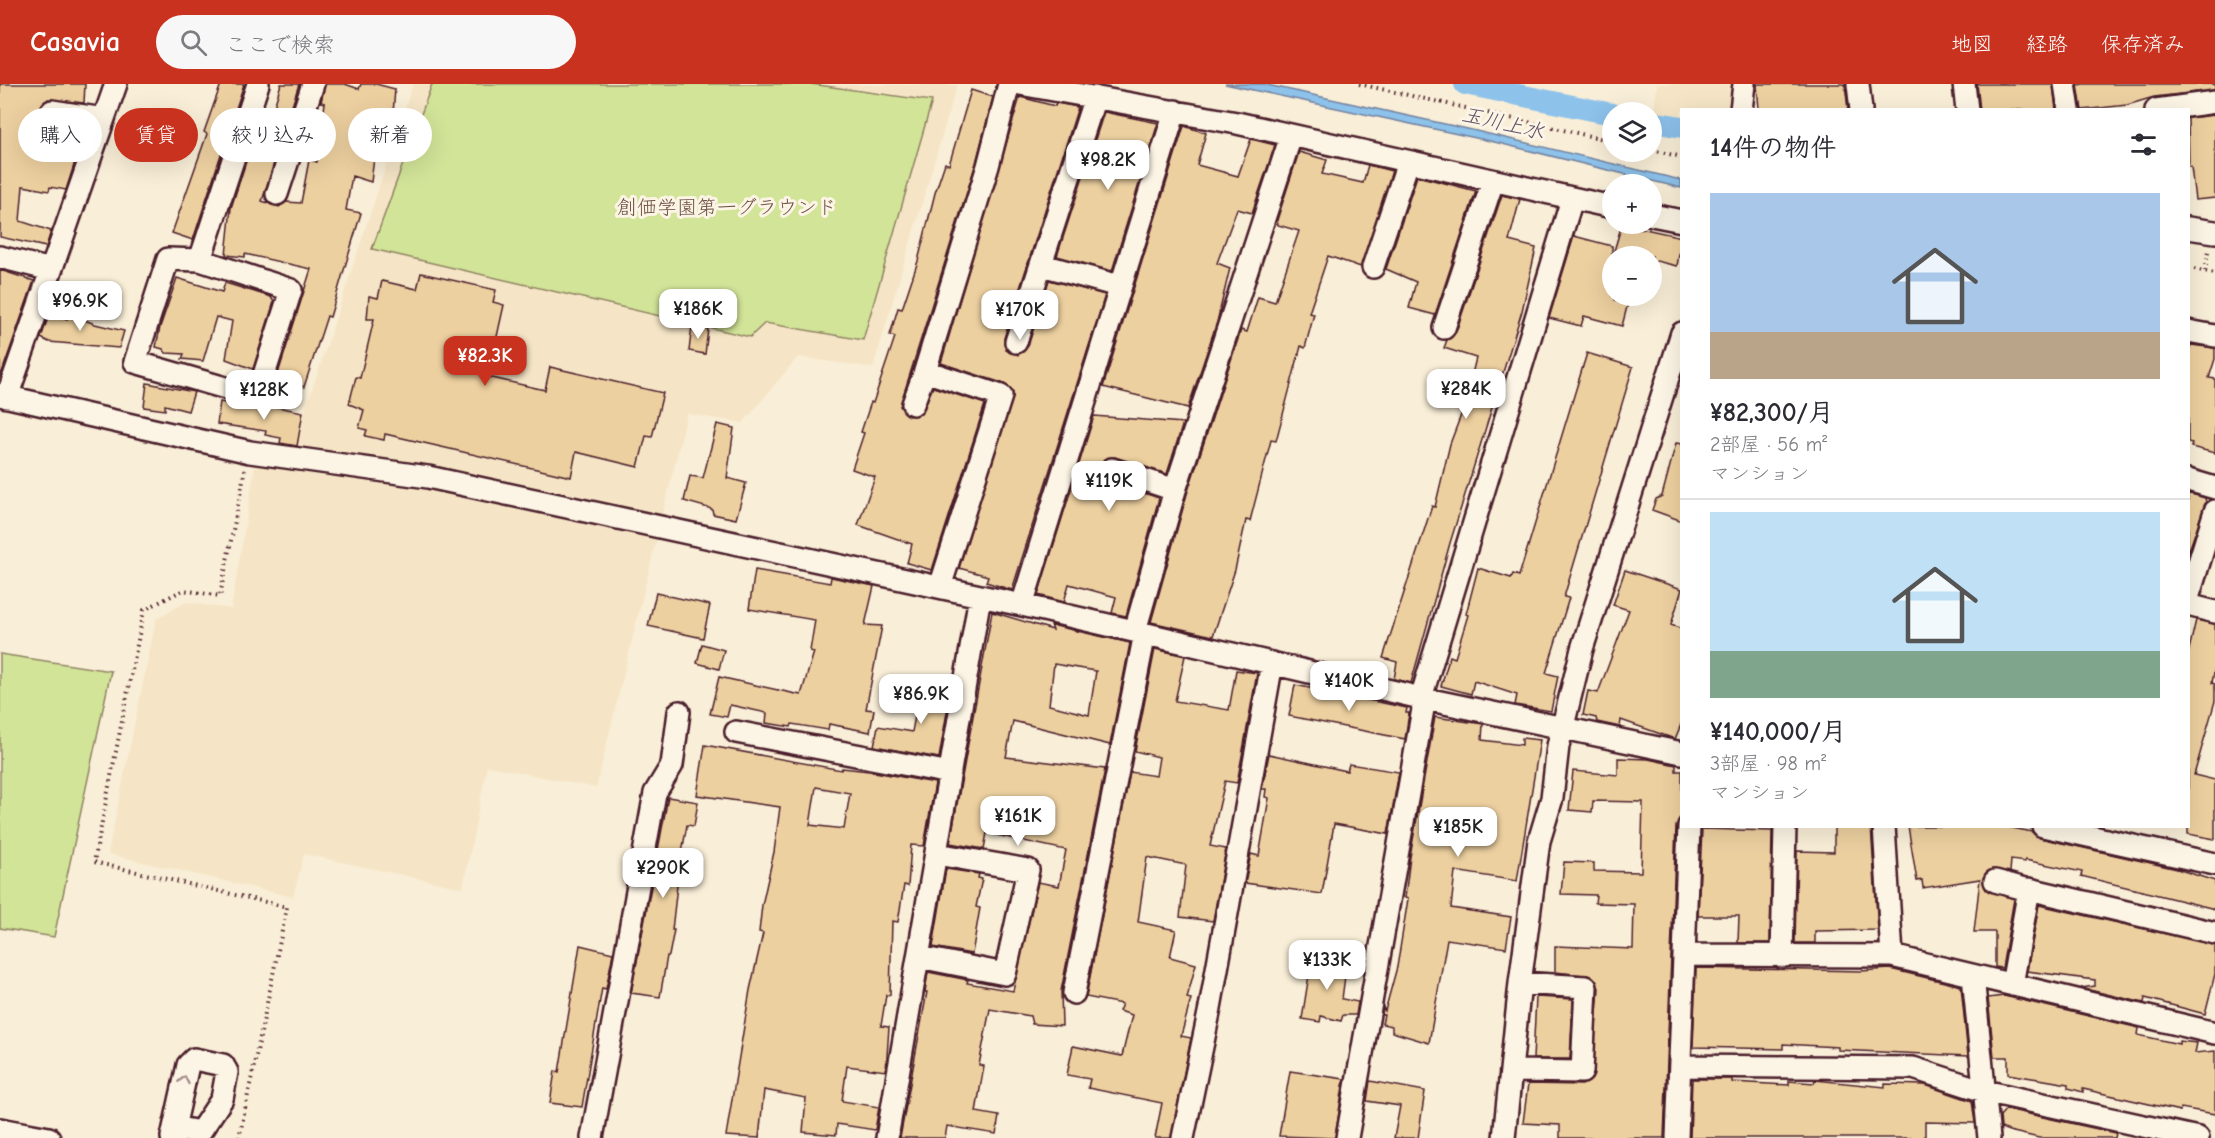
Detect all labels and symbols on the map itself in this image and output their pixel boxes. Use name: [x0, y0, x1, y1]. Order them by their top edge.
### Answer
water label: 玉川上水: [1459, 102, 1547, 144]
pin: ¥98.2K: [1059, 140, 1157, 191]
park label: 創価学園第一グラウンド: [617, 196, 837, 219]
pin: ¥96.9K: [31, 281, 129, 332]
pin: ¥186K: [656, 289, 740, 340]
pin: ¥170K: [978, 290, 1062, 341]
pin: ¥82.3K: [436, 336, 534, 387]
pin: ¥284K: [1424, 369, 1508, 420]
pin: ¥128K: [222, 370, 306, 421]
pin: ¥119K: [1067, 461, 1151, 512]
pin: ¥140K: [1307, 661, 1391, 712]
pin: ¥86.9K: [872, 674, 970, 725]
pin: ¥161K: [976, 796, 1060, 847]
pin: ¥185K: [1416, 807, 1500, 858]
pin: ¥290K: [621, 848, 705, 899]
pin: ¥133K: [1285, 940, 1369, 991]
one-way arrow: [177, 1075, 190, 1085]

